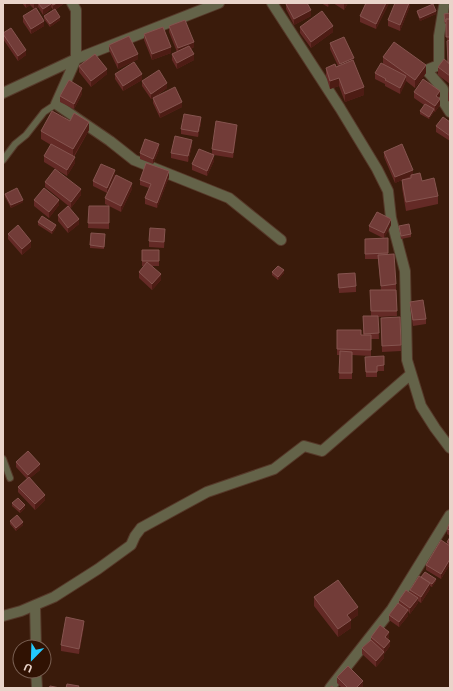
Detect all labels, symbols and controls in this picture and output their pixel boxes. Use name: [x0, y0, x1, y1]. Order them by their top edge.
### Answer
north arrow: [12, 639, 52, 679]
text: U: [22, 661, 34, 675]

